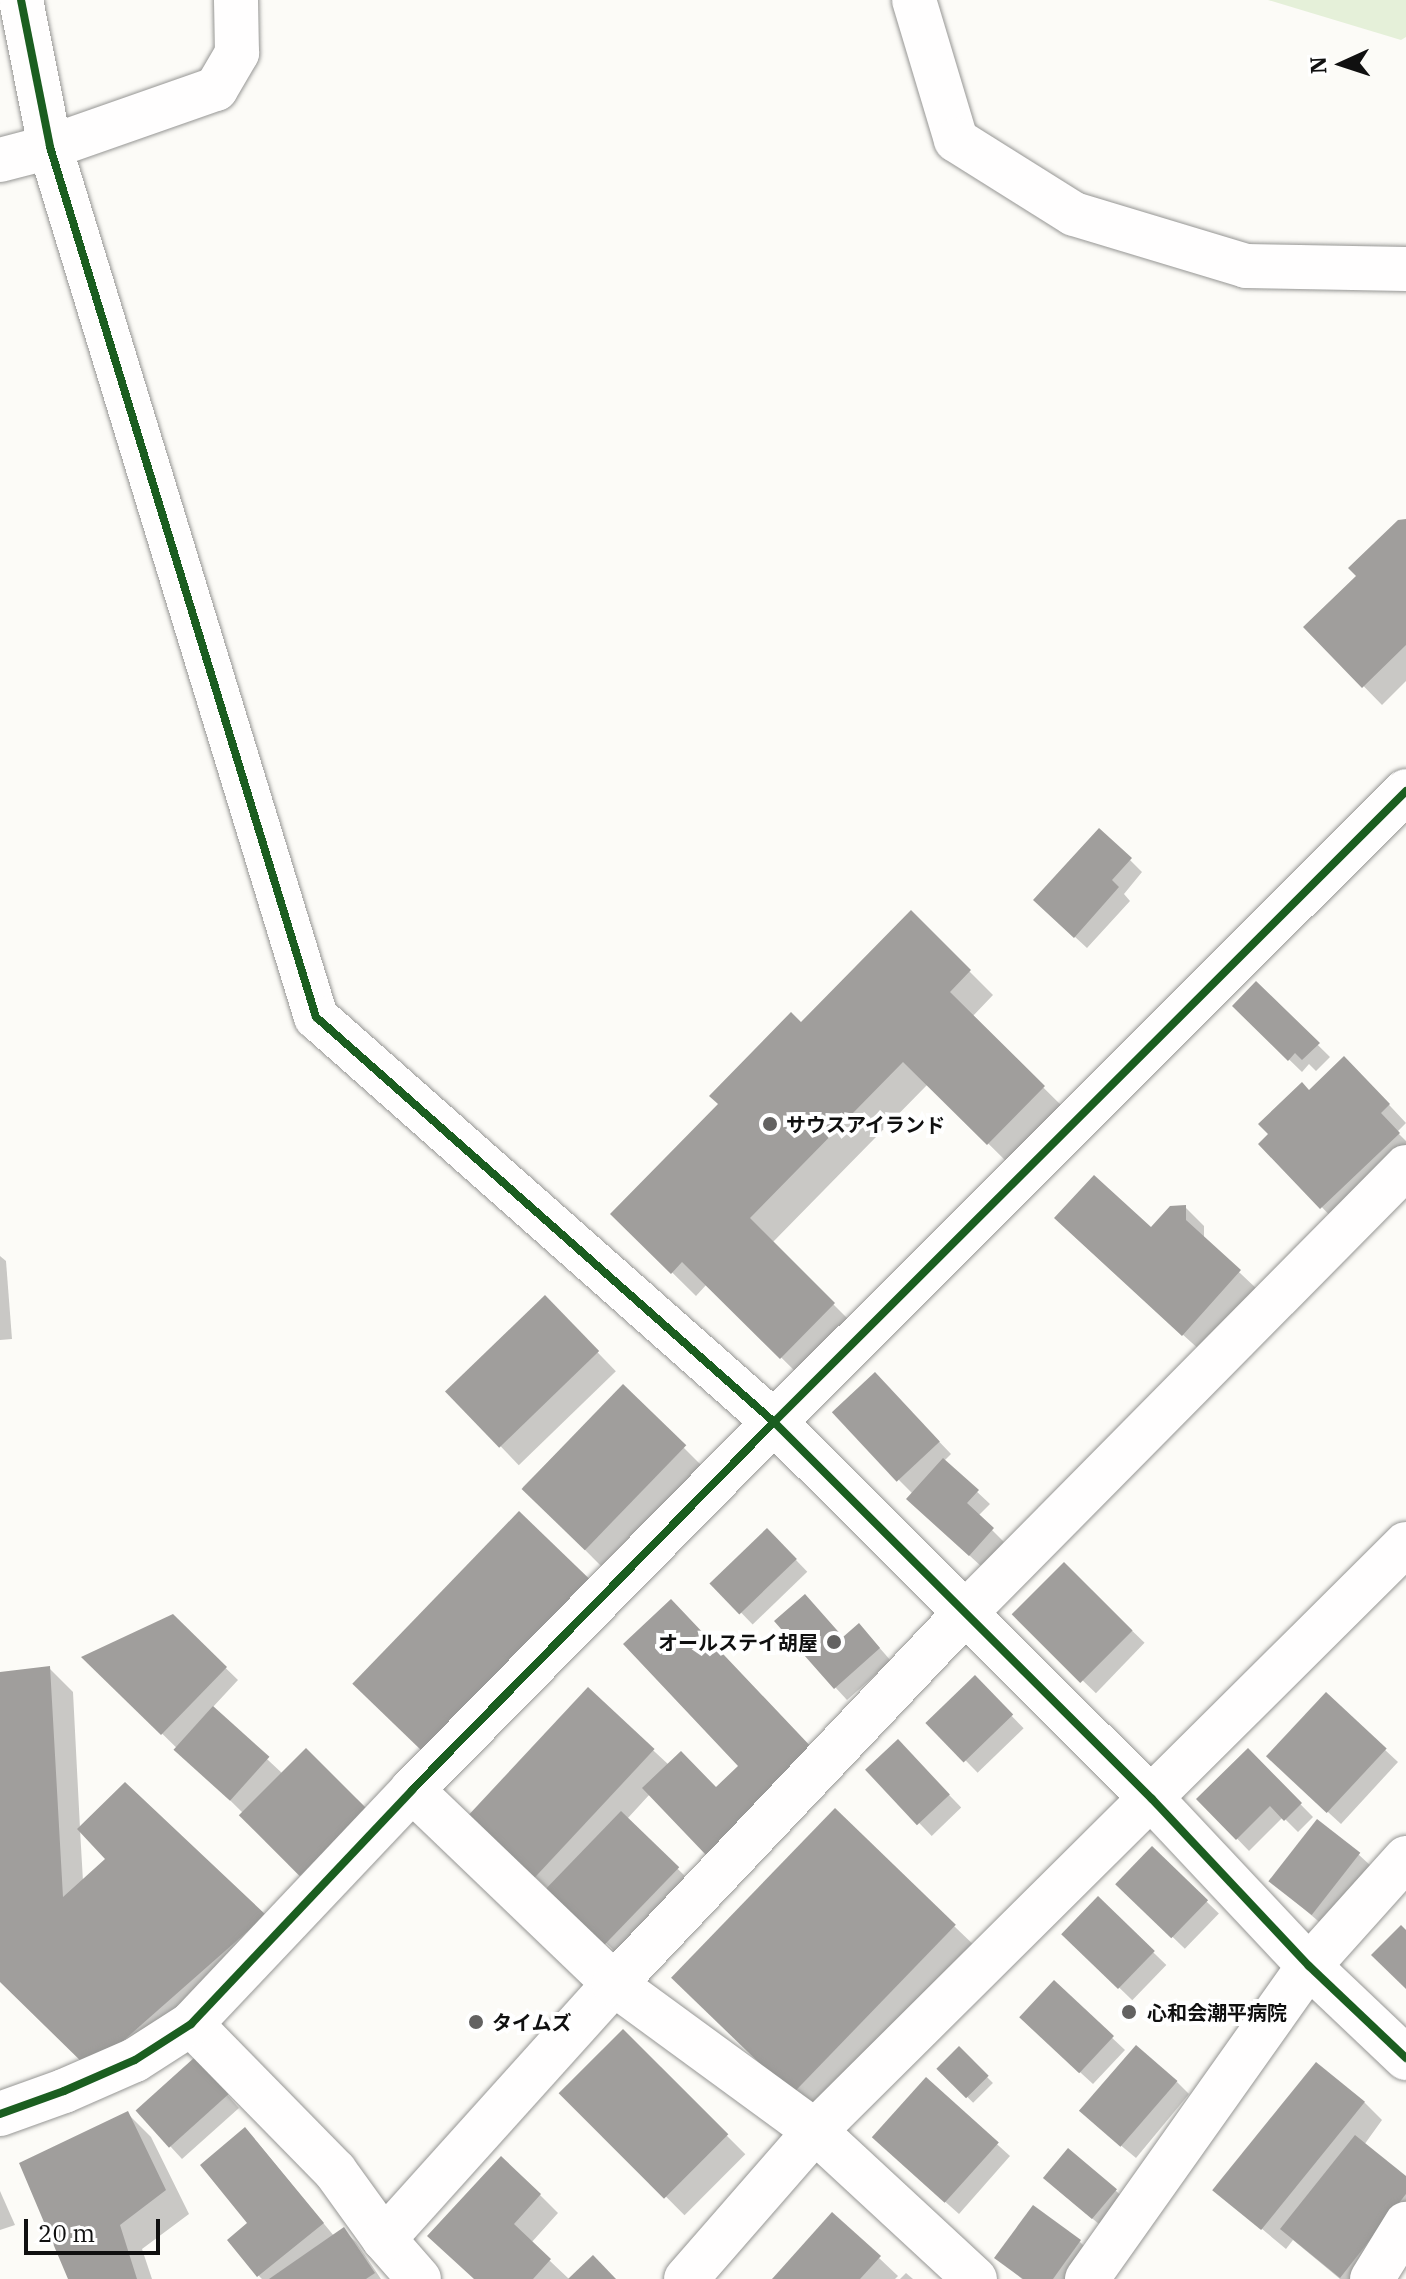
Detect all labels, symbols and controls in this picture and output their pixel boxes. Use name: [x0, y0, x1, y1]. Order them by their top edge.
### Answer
north arrow: [1302, 24, 1382, 104]
text: N: [1303, 56, 1332, 75]
place label: サウスアイランド: [786, 1112, 946, 1136]
marker: サウスアイランド: [761, 1115, 779, 1133]
place label: オールステイ胡屋: [658, 1630, 818, 1654]
marker: オールステイ胡屋: [825, 1633, 843, 1651]
place label: 心和会潮平病院: [1147, 2000, 1287, 2024]
marker: 心和会潮平病院: [1118, 2001, 1140, 2023]
place label: タイムズ: [492, 2010, 572, 2034]
marker: タイムズ: [467, 2013, 485, 2031]
scale bar: [28, 2203, 164, 2253]
text: 20 m: [38, 2217, 95, 2249]

